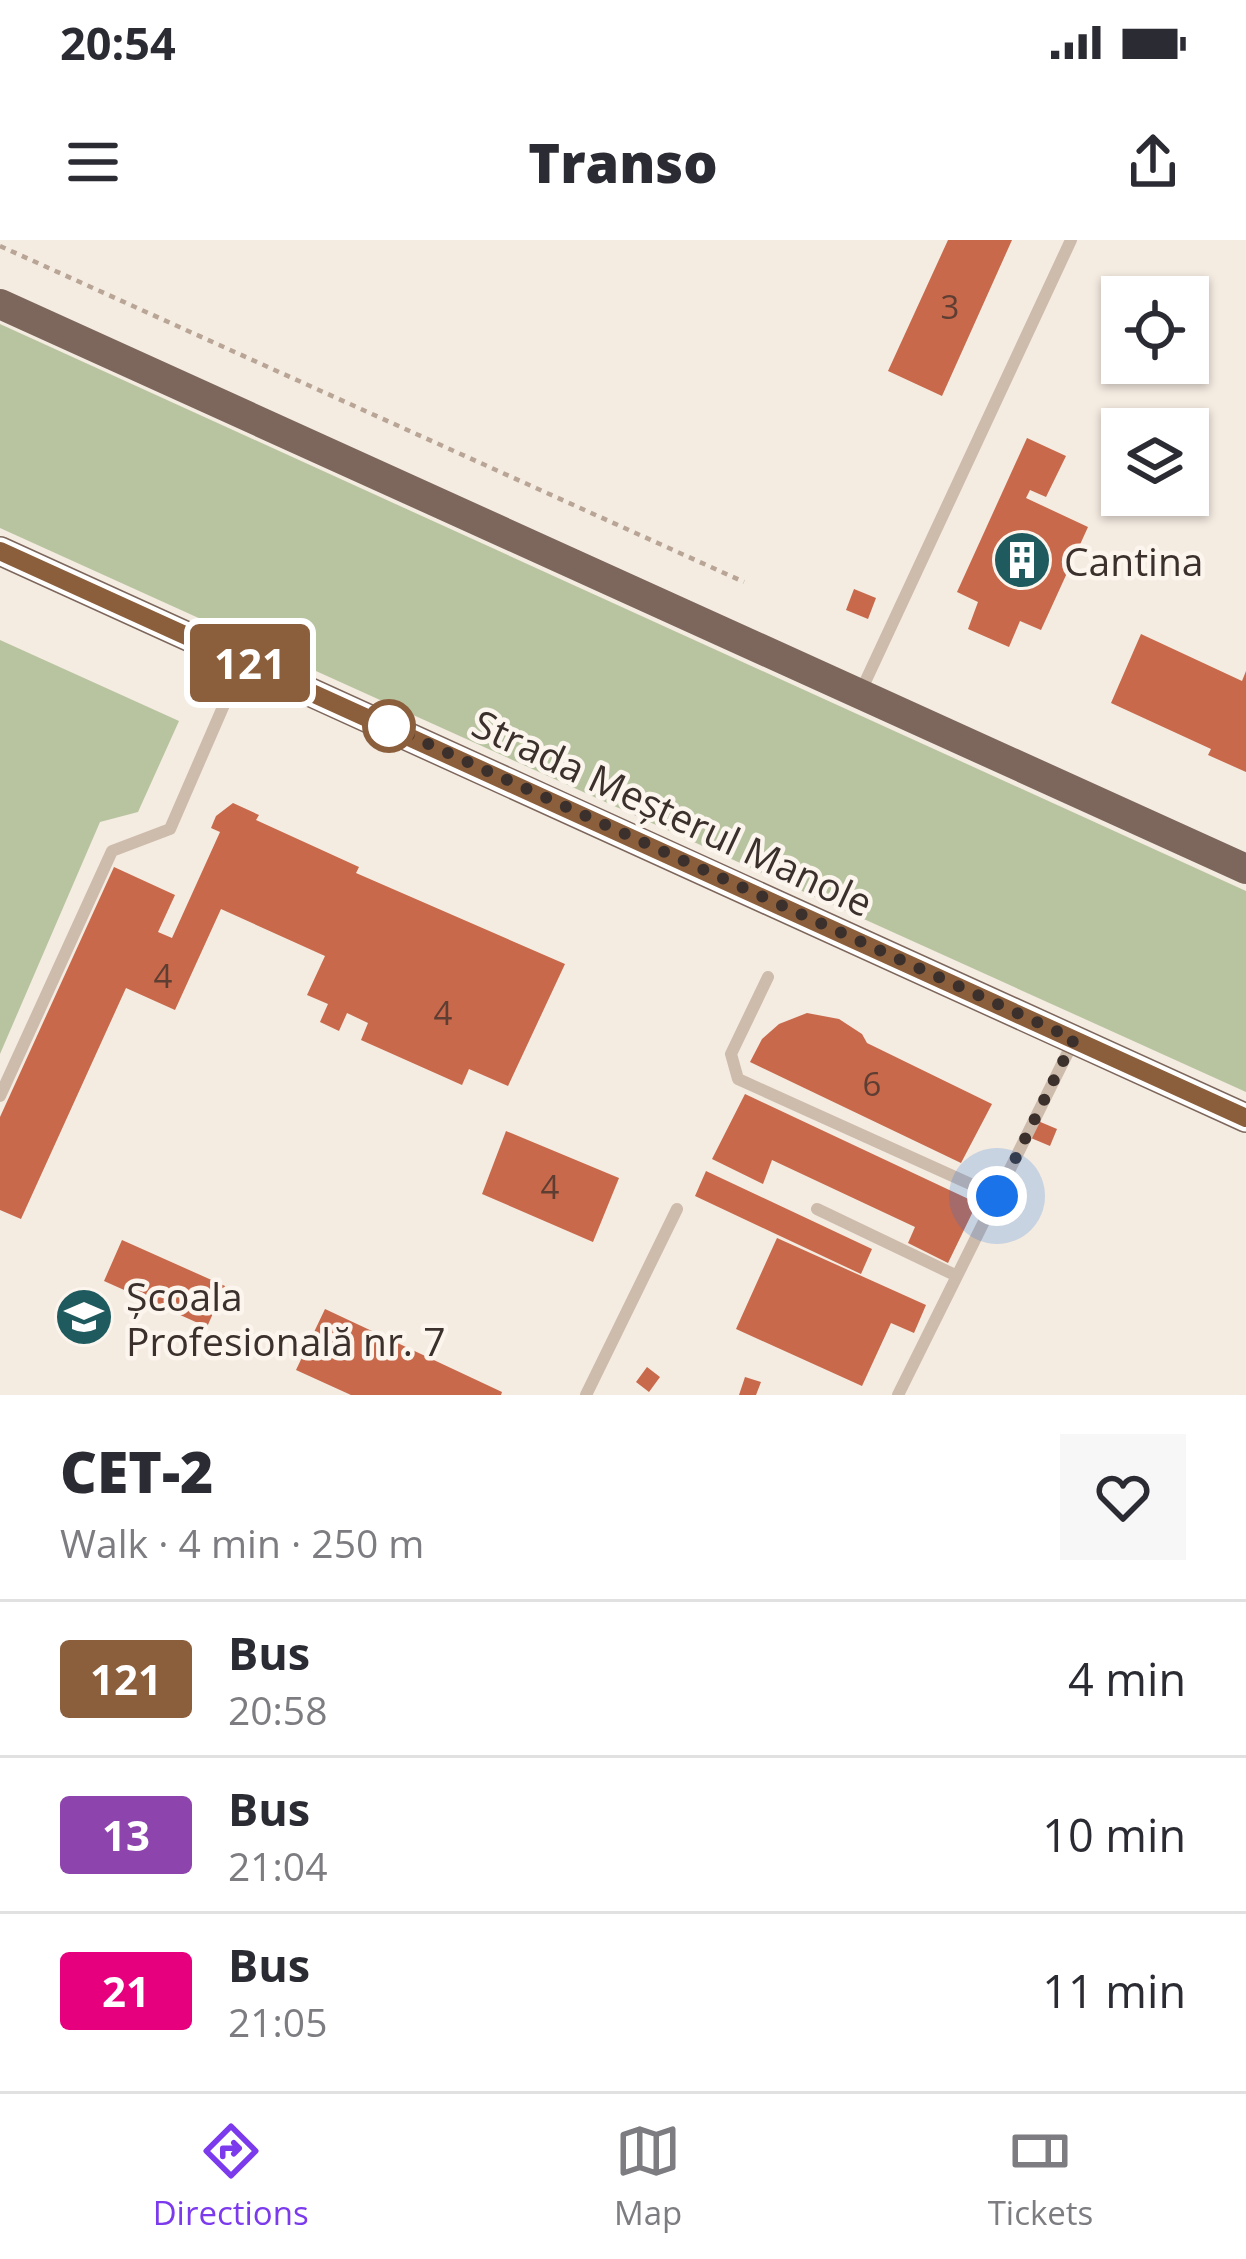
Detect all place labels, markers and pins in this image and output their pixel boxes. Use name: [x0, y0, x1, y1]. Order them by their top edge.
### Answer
building icon: Cantina: [991, 529, 1053, 591]
place label: Cantina: [1064, 534, 1204, 587]
unlabelled marker: [364, 701, 414, 751]
place label: Școala Profesională nr. 7: [126, 1269, 446, 1367]
school or university icon: Școala Profesională nr. 7: [53, 1286, 115, 1348]

